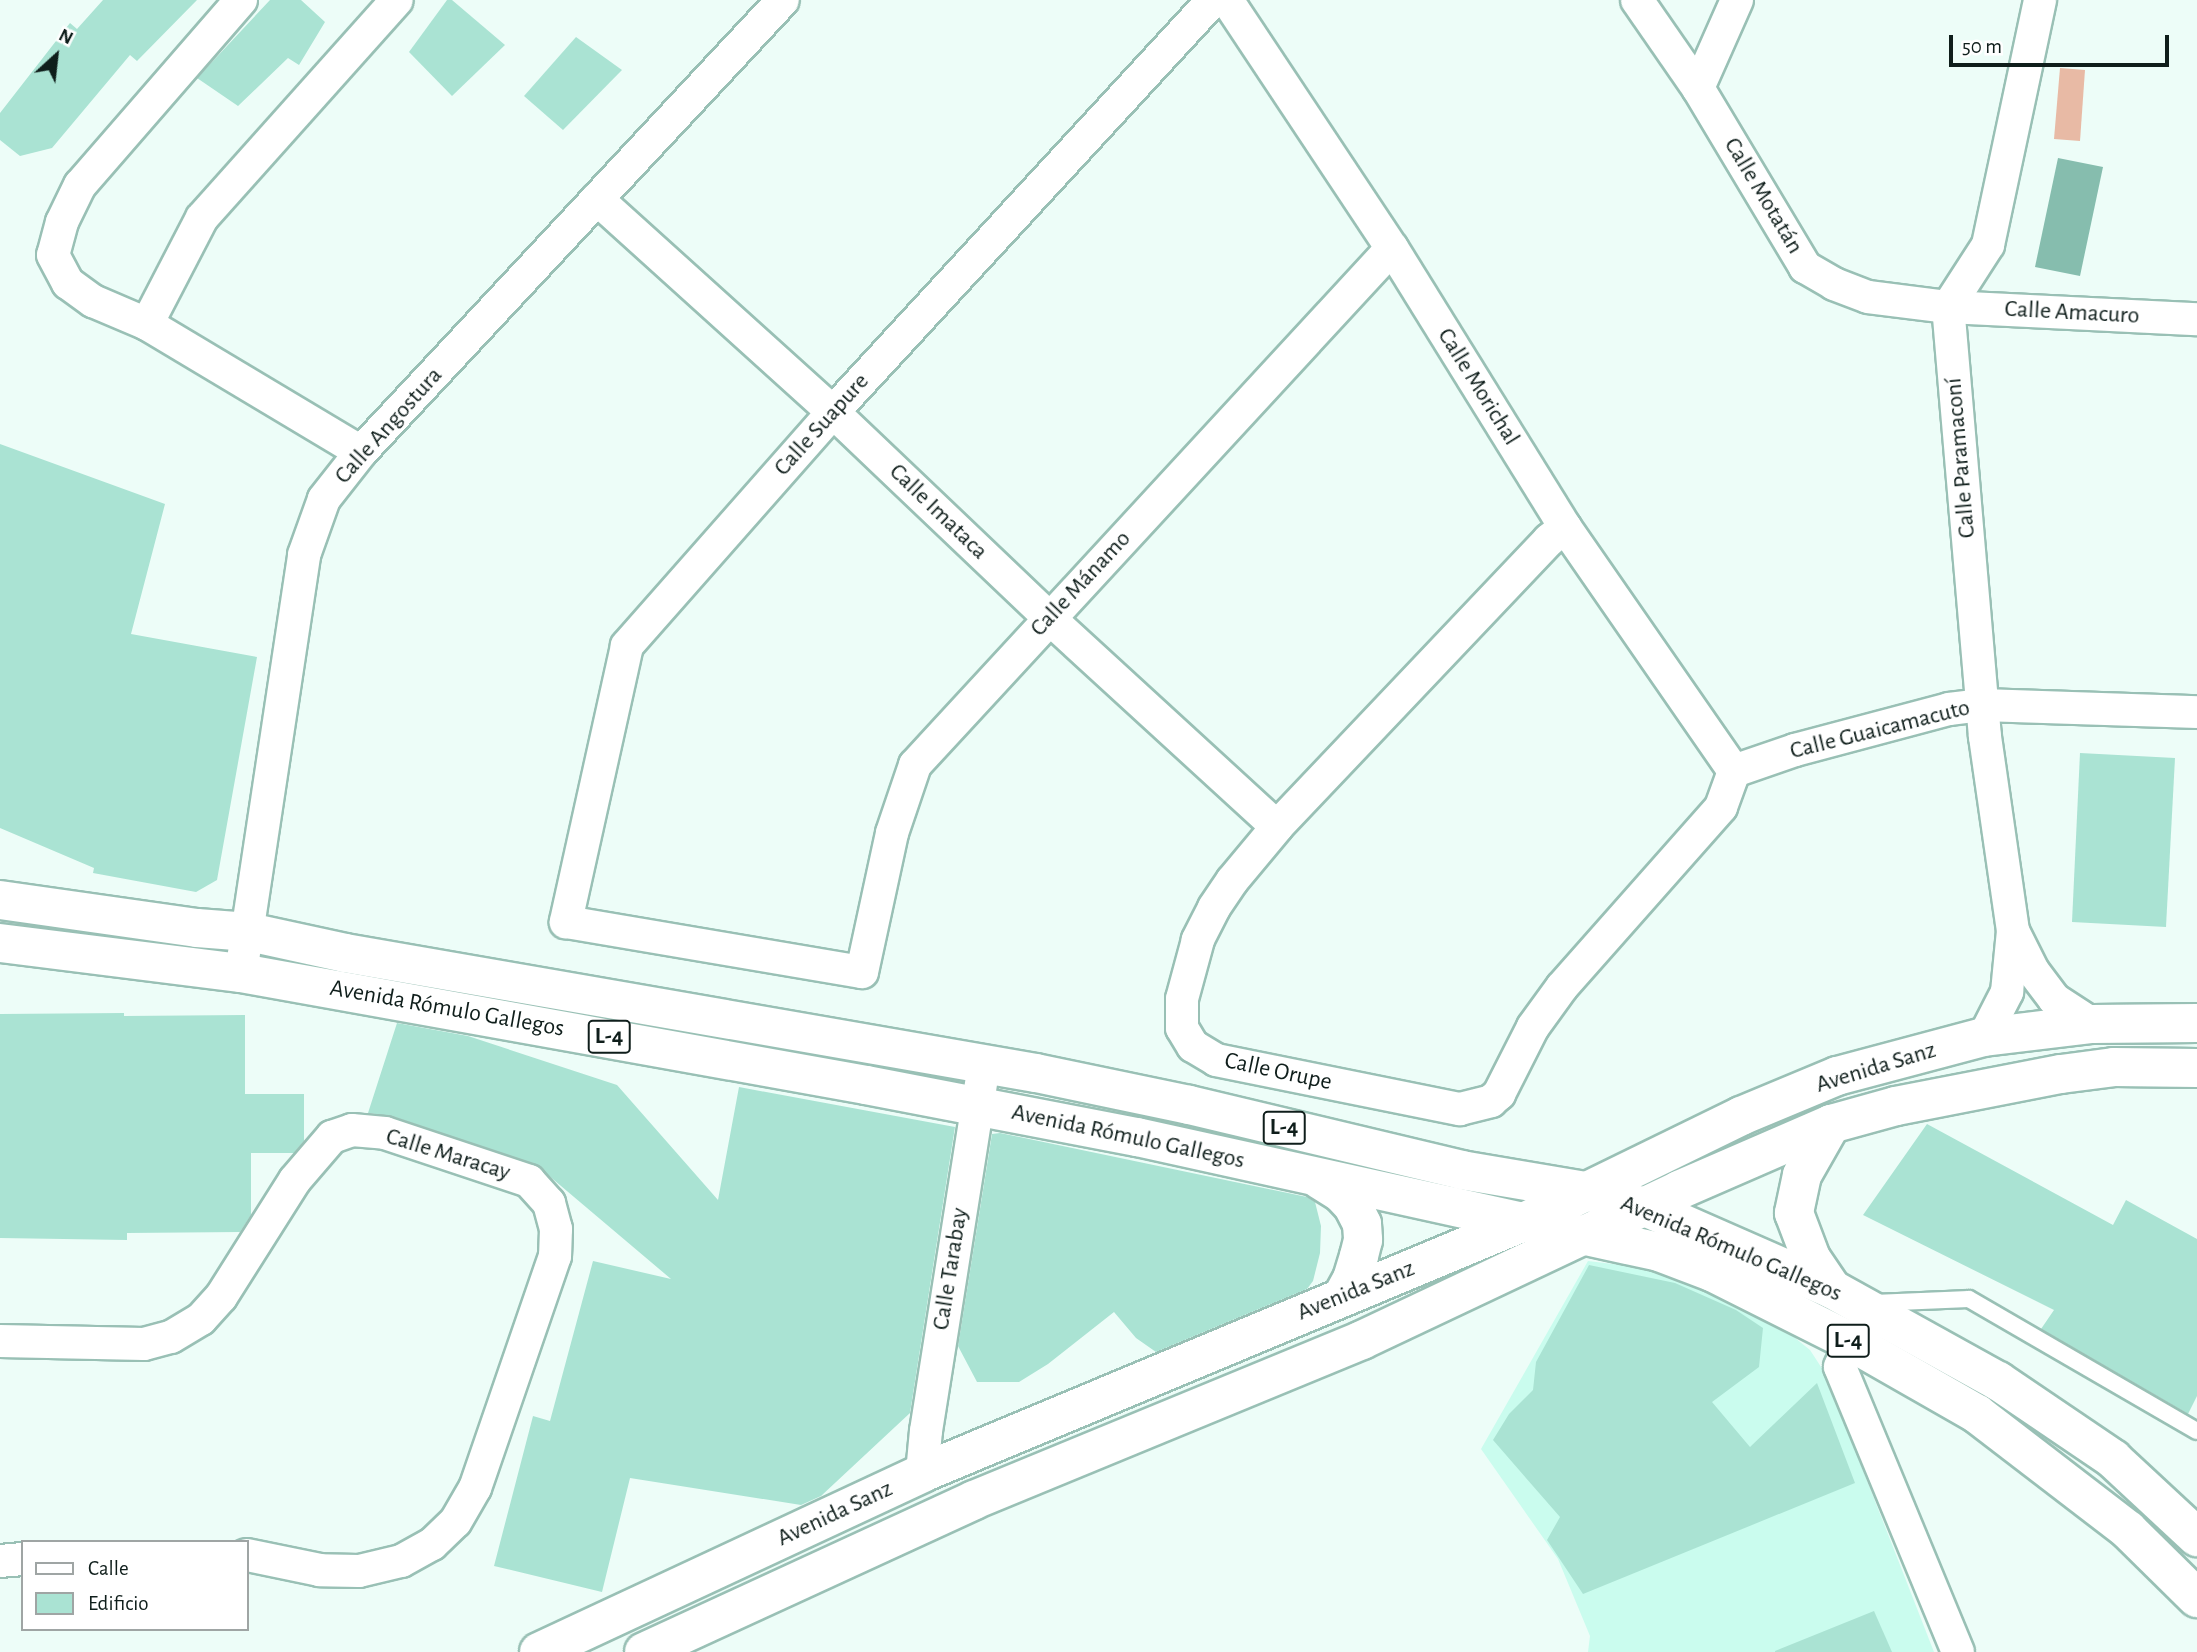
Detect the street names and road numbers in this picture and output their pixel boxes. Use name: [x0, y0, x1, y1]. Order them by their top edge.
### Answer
street label: Calle Motatán: [1717, 133, 1809, 259]
street label: Calle Amacuro: [2004, 295, 2140, 331]
street label: Calle Morichal: [1431, 323, 1525, 451]
street label: Calle Angostura: [329, 362, 449, 490]
street label: Calle Suapure: [768, 368, 876, 482]
street label: Calle Paramaconí: [1940, 377, 1982, 539]
street label: Calle Imataca: [883, 458, 993, 566]
street label: Calle Mánamo: [1025, 525, 1137, 643]
street label: Calle Guaicamacuto: [1787, 694, 1973, 766]
street label: Avenida Rómulo Gallegos: [328, 974, 566, 1044]
road number: L-4: [586, 1018, 632, 1056]
street label: Avenida Sanz: [1813, 1036, 1939, 1100]
street label: Calle Orupe: [1222, 1047, 1334, 1097]
street label: Avenida Rómulo Gallegos: [1009, 1098, 1247, 1176]
road number: L-4: [1261, 1108, 1307, 1148]
street label: Calle Maracay: [382, 1122, 514, 1188]
street label: Avenida Rómulo Gallegos: [1616, 1189, 1846, 1309]
street label: Calle Tarabay: [927, 1206, 975, 1332]
street label: Avenida Sanz: [1293, 1254, 1419, 1328]
road number: L-4: [1825, 1322, 1871, 1360]
street label: Avenida Sanz: [773, 1475, 897, 1553]

